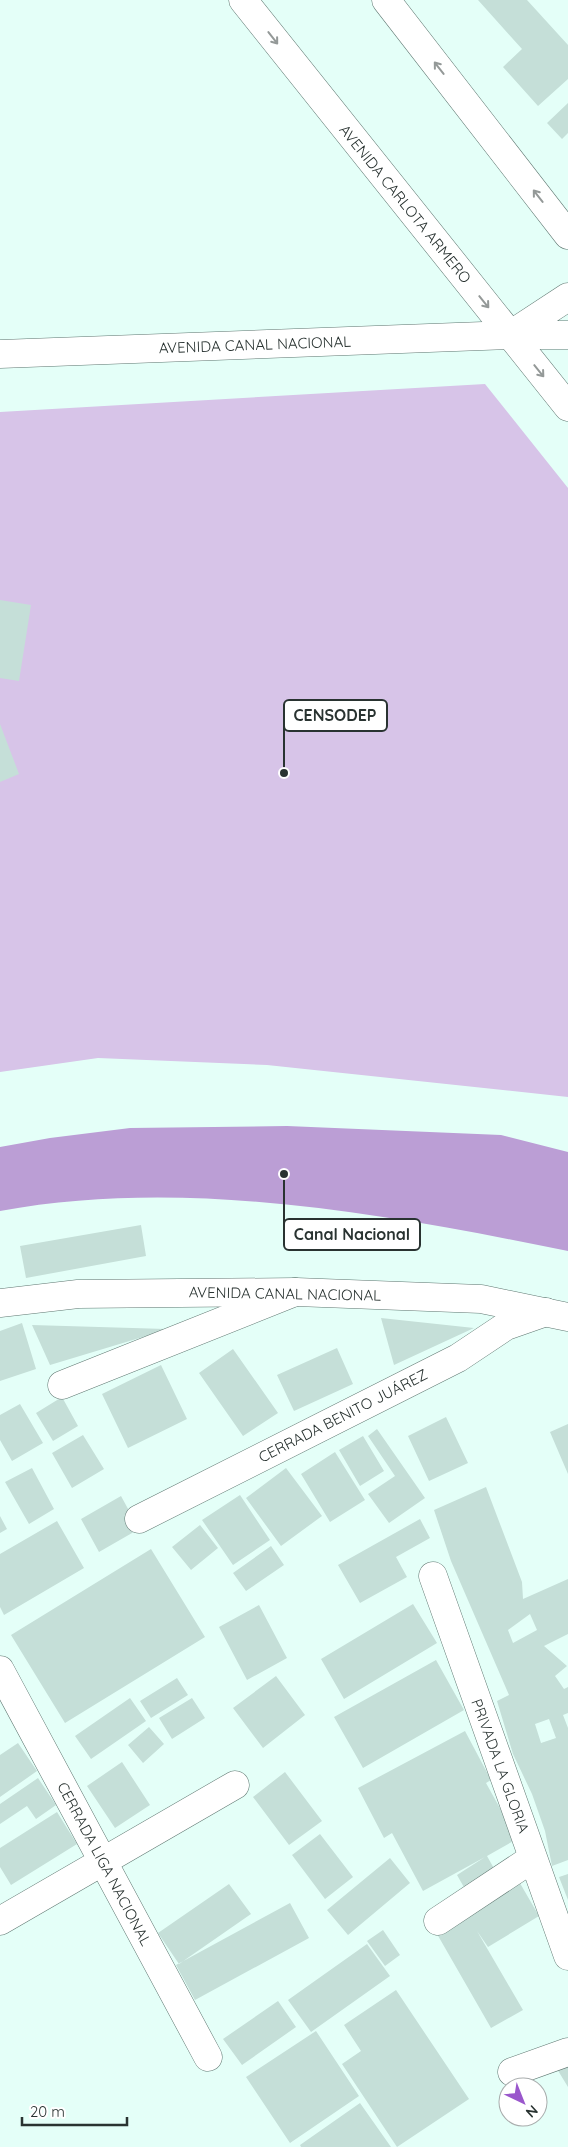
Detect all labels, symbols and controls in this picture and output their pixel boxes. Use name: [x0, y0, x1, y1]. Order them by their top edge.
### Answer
one-way arrow: [268, 31, 279, 44]
one-way arrow: [433, 61, 444, 74]
street label: AVENIDA CARLOTA ARMERO: [335, 120, 475, 287]
one-way arrow: [533, 190, 544, 203]
one-way arrow: [478, 295, 489, 308]
street label: AVENIDA CANAL NACIONAL: [159, 332, 351, 357]
one-way arrow: [534, 364, 545, 377]
callout: CENSODEP: [284, 700, 387, 731]
text: CENSODEP: [294, 705, 377, 725]
callout: Canal Nacional: [284, 1219, 420, 1250]
text: Canal Nacional: [294, 1224, 410, 1244]
street label: AVENIDA CANAL NACIONAL: [189, 1282, 381, 1305]
street label: CERRADA BENITO JUÁREZ: [255, 1365, 430, 1467]
street label: PRIVADA LA GLORIA: [467, 1696, 534, 1836]
street label: CERRADA LIGA NACIONAL: [53, 1779, 156, 1949]
north arrow: [498, 2077, 548, 2127]
scale bar: [22, 2094, 128, 2126]
text: N: [522, 2101, 542, 2122]
text: 20 m: [30, 2102, 65, 2121]

